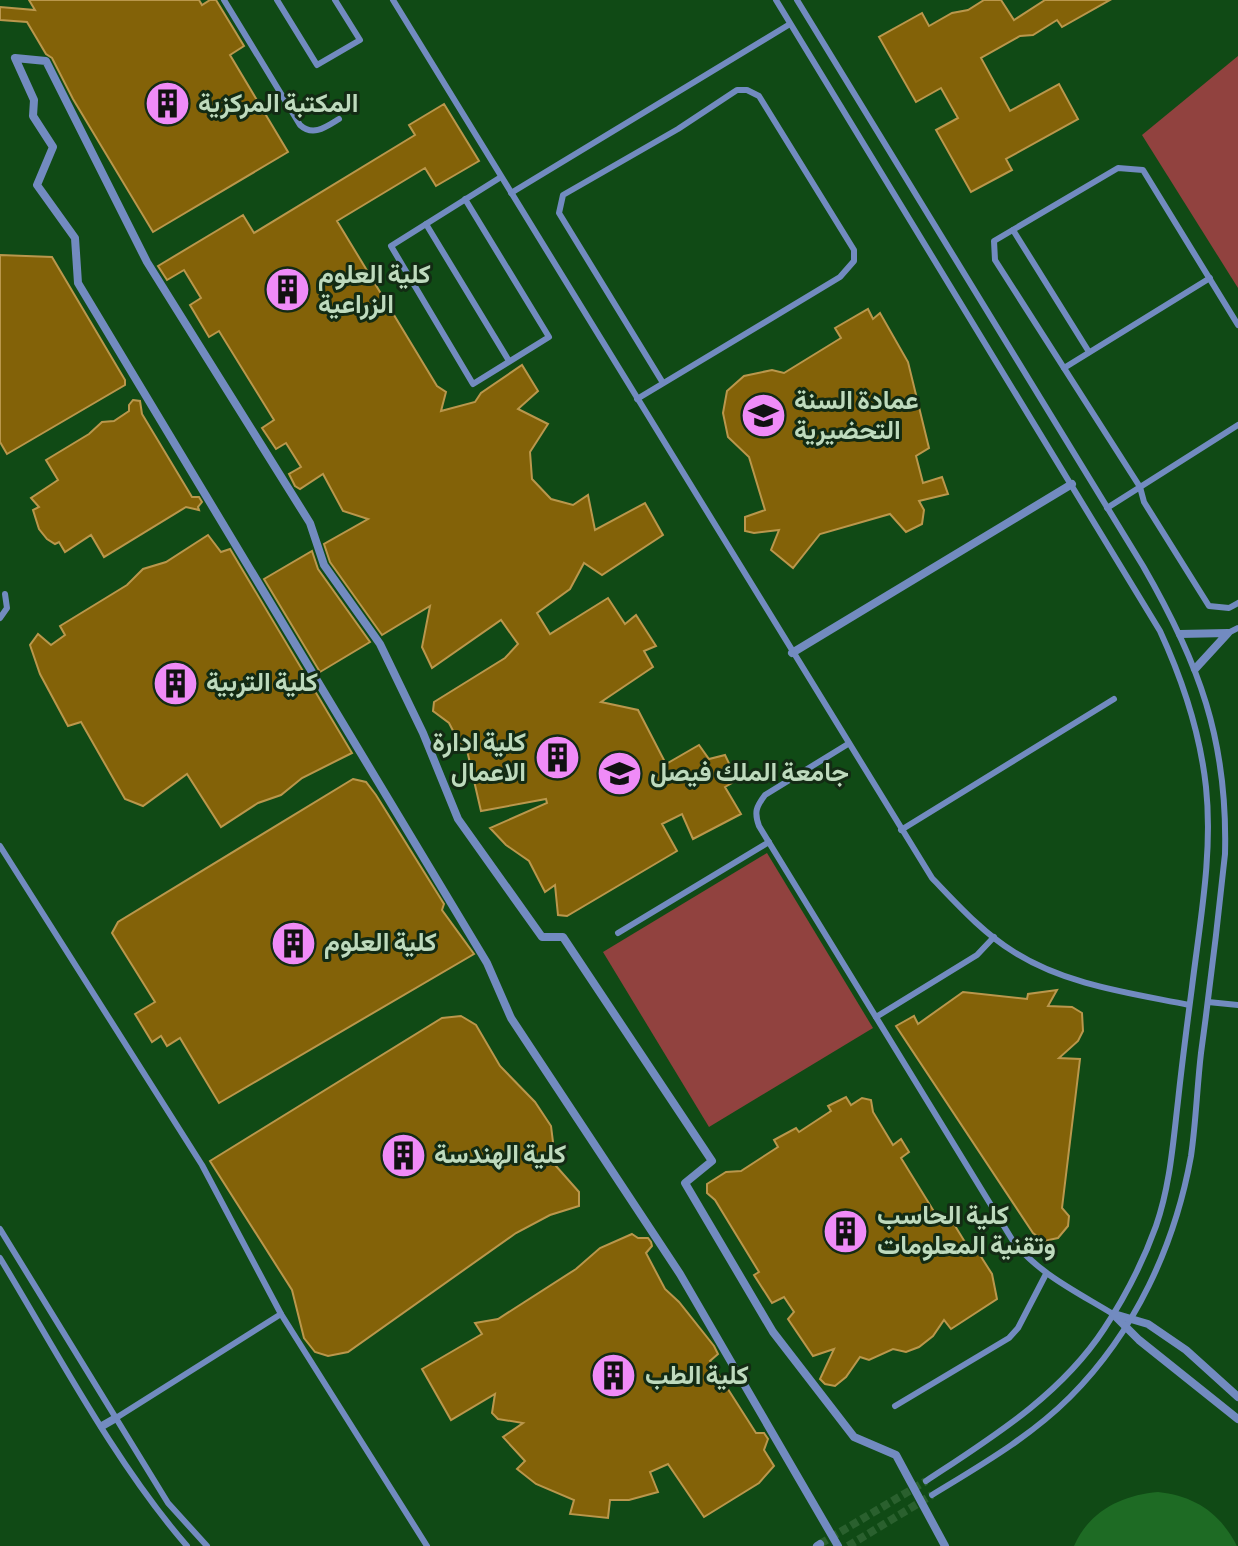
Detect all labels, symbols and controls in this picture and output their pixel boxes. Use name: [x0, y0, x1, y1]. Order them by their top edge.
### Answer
building icon: المكتبة المركزية: [143, 80, 191, 128]
place label: المكتبة المركزية: [198, 89, 359, 120]
place label: كلية العلوم الزراعية: [318, 260, 431, 321]
building icon: كلية العلوم الزراعية: [263, 266, 311, 314]
place label: عمادة السنة التحضيرية: [794, 386, 919, 447]
school or university icon: عمادة السنة التحضيرية: [739, 392, 787, 440]
building icon: كلية التربية: [151, 659, 199, 707]
place label: كلية التربية: [206, 668, 318, 699]
place label: كلية ادارة الاعمال: [432, 728, 526, 789]
building icon: كلية ادارة الاعمال: [533, 734, 581, 782]
school or university icon: جامعة الملك فيصل: [595, 749, 643, 797]
place label: جامعة الملك فيصل: [650, 758, 849, 789]
building icon: كلية العلوم: [269, 919, 317, 967]
place label: كلية العلوم: [324, 928, 437, 959]
building icon: كلية الهندسة: [379, 1131, 427, 1179]
place label: كلية الهندسة: [434, 1140, 567, 1171]
place label: كلية الحاسب وتقنية المعلومات: [877, 1201, 1056, 1262]
building icon: كلية الحاسب وتقنية المعلومات: [822, 1207, 870, 1255]
building icon: كلية الطب: [590, 1352, 638, 1400]
place label: كلية الطب: [645, 1361, 749, 1392]

